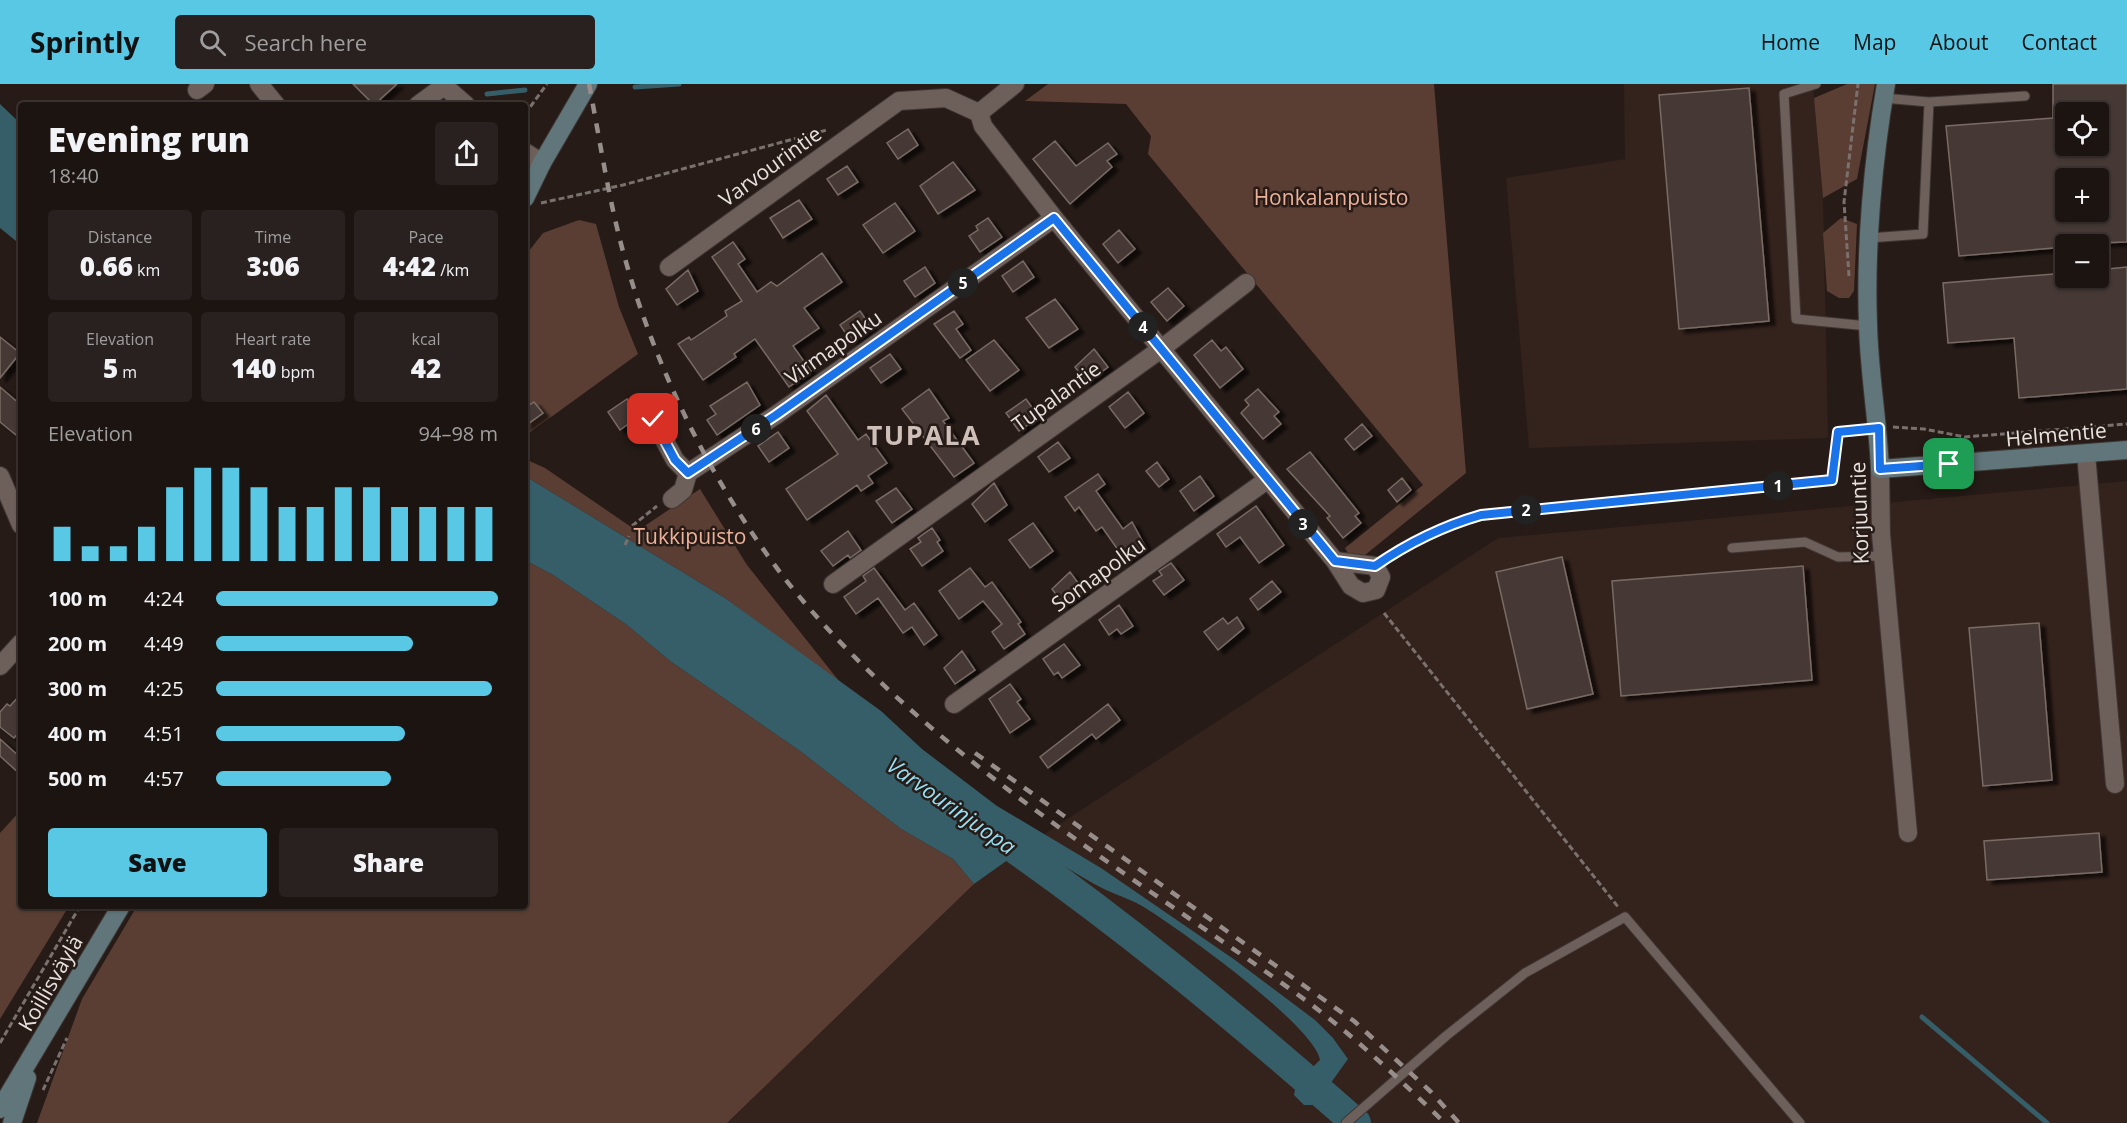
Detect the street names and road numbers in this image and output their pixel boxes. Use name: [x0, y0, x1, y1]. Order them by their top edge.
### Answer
street label: Varvourintie: [713, 119, 827, 213]
street label: Virmapolku: [779, 303, 887, 391]
street label: Tupalantie: [1006, 354, 1106, 438]
street label: Helmentie: [2004, 416, 2108, 452]
street label: Korjuuntie: [1843, 461, 1875, 565]
street label: Somapolku: [1045, 530, 1151, 618]
street label: Koillisväylä: [11, 930, 89, 1036]

